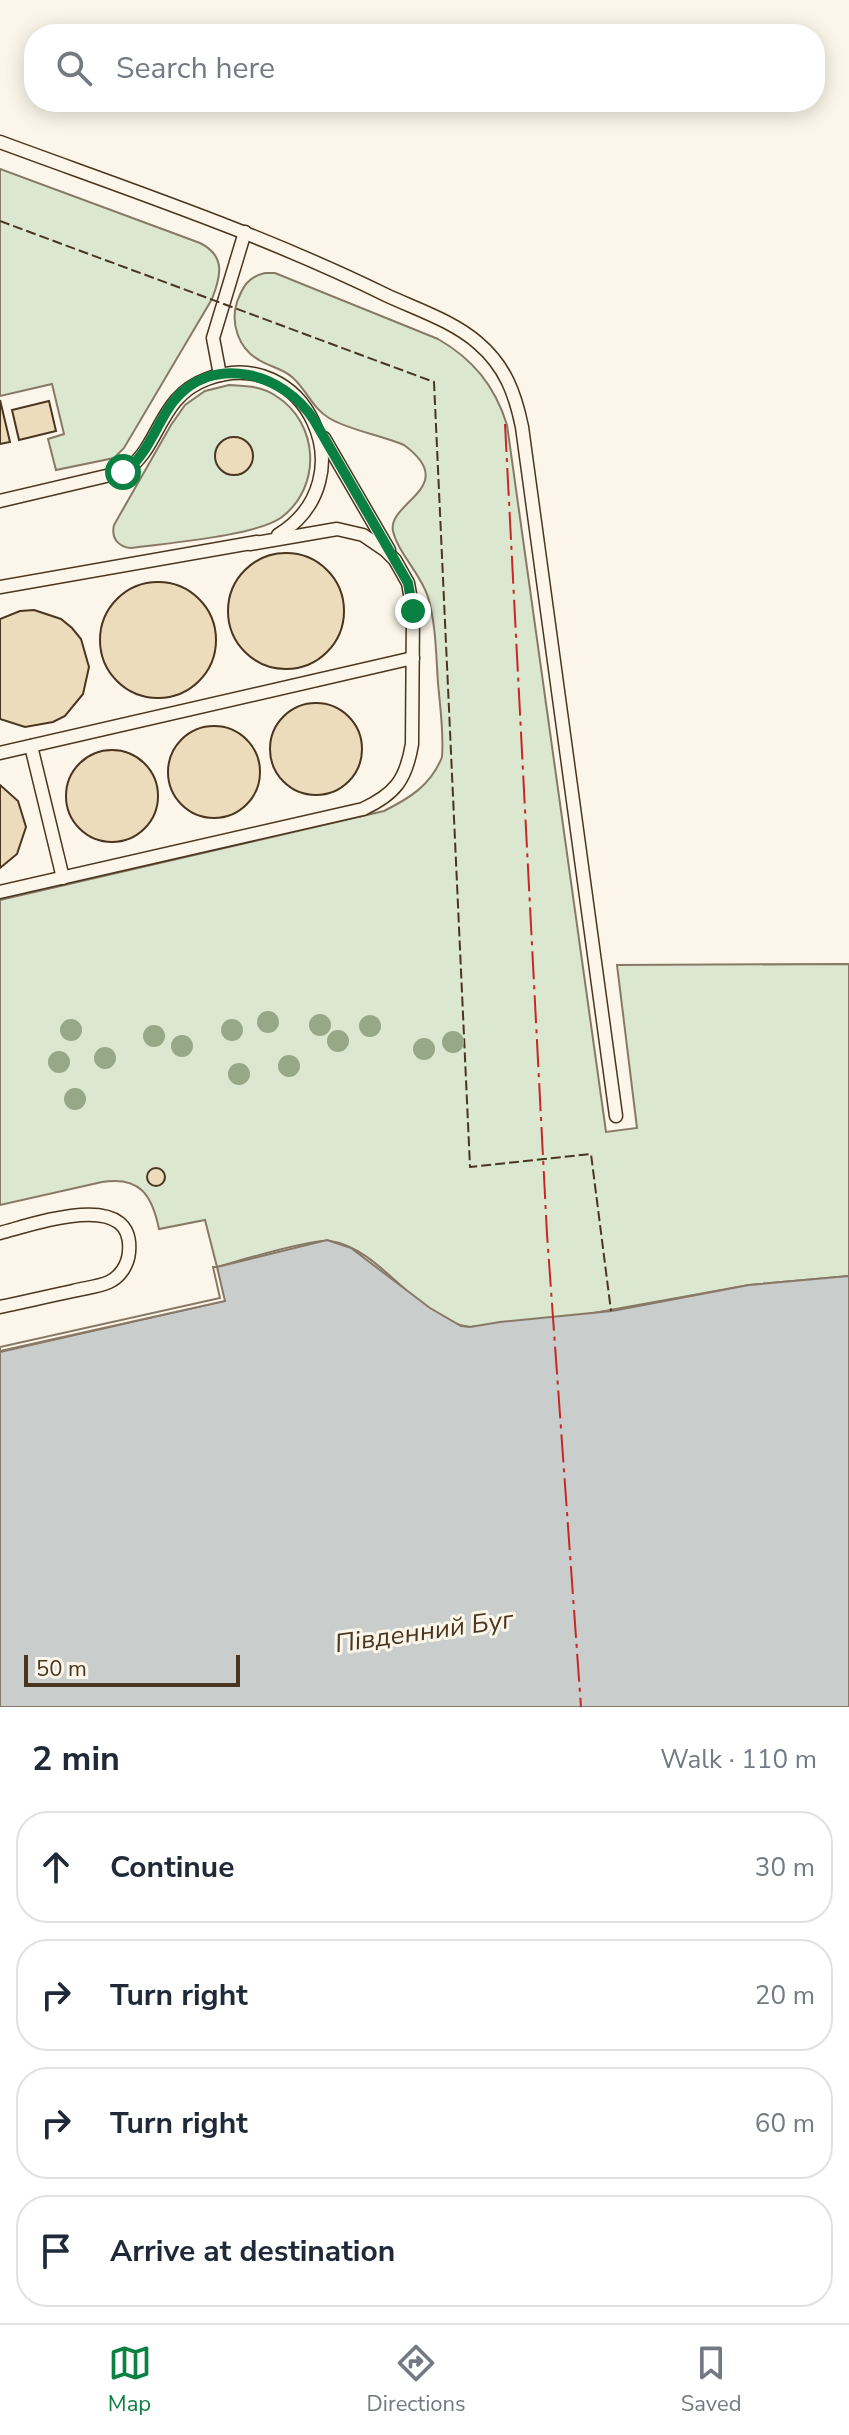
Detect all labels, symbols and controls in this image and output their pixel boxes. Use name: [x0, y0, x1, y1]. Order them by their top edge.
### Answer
search box: [24, 24, 825, 112]
icon: search: [52, 46, 96, 90]
text: Search here: [116, 48, 275, 89]
route start: [105, 454, 141, 490]
route end: [395, 593, 431, 629]
water label: Південний Буг: [333, 1602, 516, 1661]
scale bar: [24, 1651, 240, 1687]
text: 50 m: [36, 1654, 87, 1684]
text: 2 min: [32, 1736, 120, 1782]
text: Walk · 110 m: [660, 1742, 817, 1777]
icon: ahead: [34, 1845, 78, 1889]
text: Continue: [110, 1847, 235, 1888]
text: 30 m: [755, 1850, 815, 1885]
icon: right: [34, 1973, 78, 2017]
text: Turn right: [110, 1975, 248, 2016]
text: 20 m: [755, 1978, 815, 2013]
icon: right: [34, 2101, 78, 2145]
text: Turn right: [110, 2103, 248, 2144]
text: 60 m: [755, 2106, 815, 2141]
icon: arrive: [34, 2229, 78, 2273]
text: Arrive at destination: [110, 2231, 395, 2272]
tab: Map: [108, 2341, 152, 2419]
tab: Directions: [367, 2341, 466, 2419]
tab: Saved: [681, 2341, 741, 2419]

